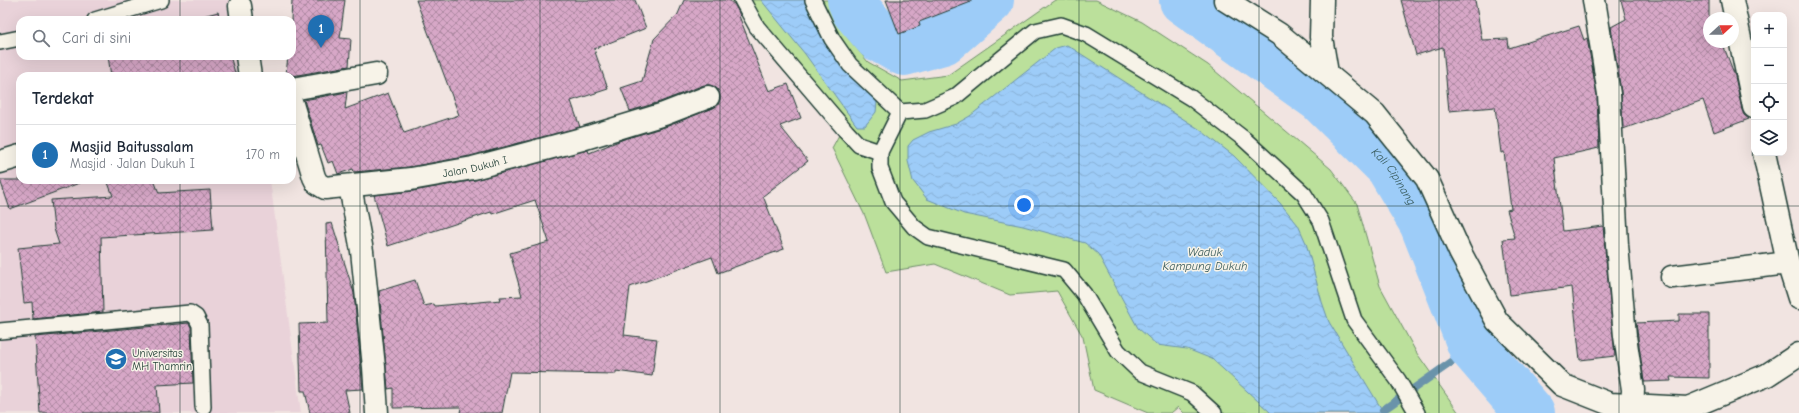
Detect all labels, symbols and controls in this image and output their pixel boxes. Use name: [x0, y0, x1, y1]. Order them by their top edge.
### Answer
north arrow: [1703, 12, 1739, 48]
map controls: [1751, 12, 1787, 156]
button: +: [1751, 12, 1787, 48]
pin: 1: [308, 15, 334, 48]
search box: [16, 16, 296, 60]
icon: search: [30, 27, 52, 49]
text: Cari di sini: [62, 29, 131, 47]
button: −: [1751, 48, 1787, 84]
button: locate: [1751, 84, 1787, 120]
text: Terdekat: [32, 89, 94, 108]
button: layers: [1751, 120, 1787, 156]
text: Masjid Baitussalam: [70, 138, 193, 156]
water label: Kali Cipinang: [1369, 145, 1419, 208]
text: 1: [42, 147, 48, 162]
text: 170 m: [246, 147, 280, 162]
street label: Jalan Dukuh I: [442, 153, 509, 180]
text: Masjid · Jalan Dukuh I: [70, 156, 195, 171]
your location: [1014, 195, 1034, 215]
water label: Waduk Kampung Dukuh: [1163, 245, 1247, 273]
school or university icon: Universitas MH Thamrin: [103, 346, 129, 372]
place label: Universitas MH Thamrin: [132, 347, 192, 373]

